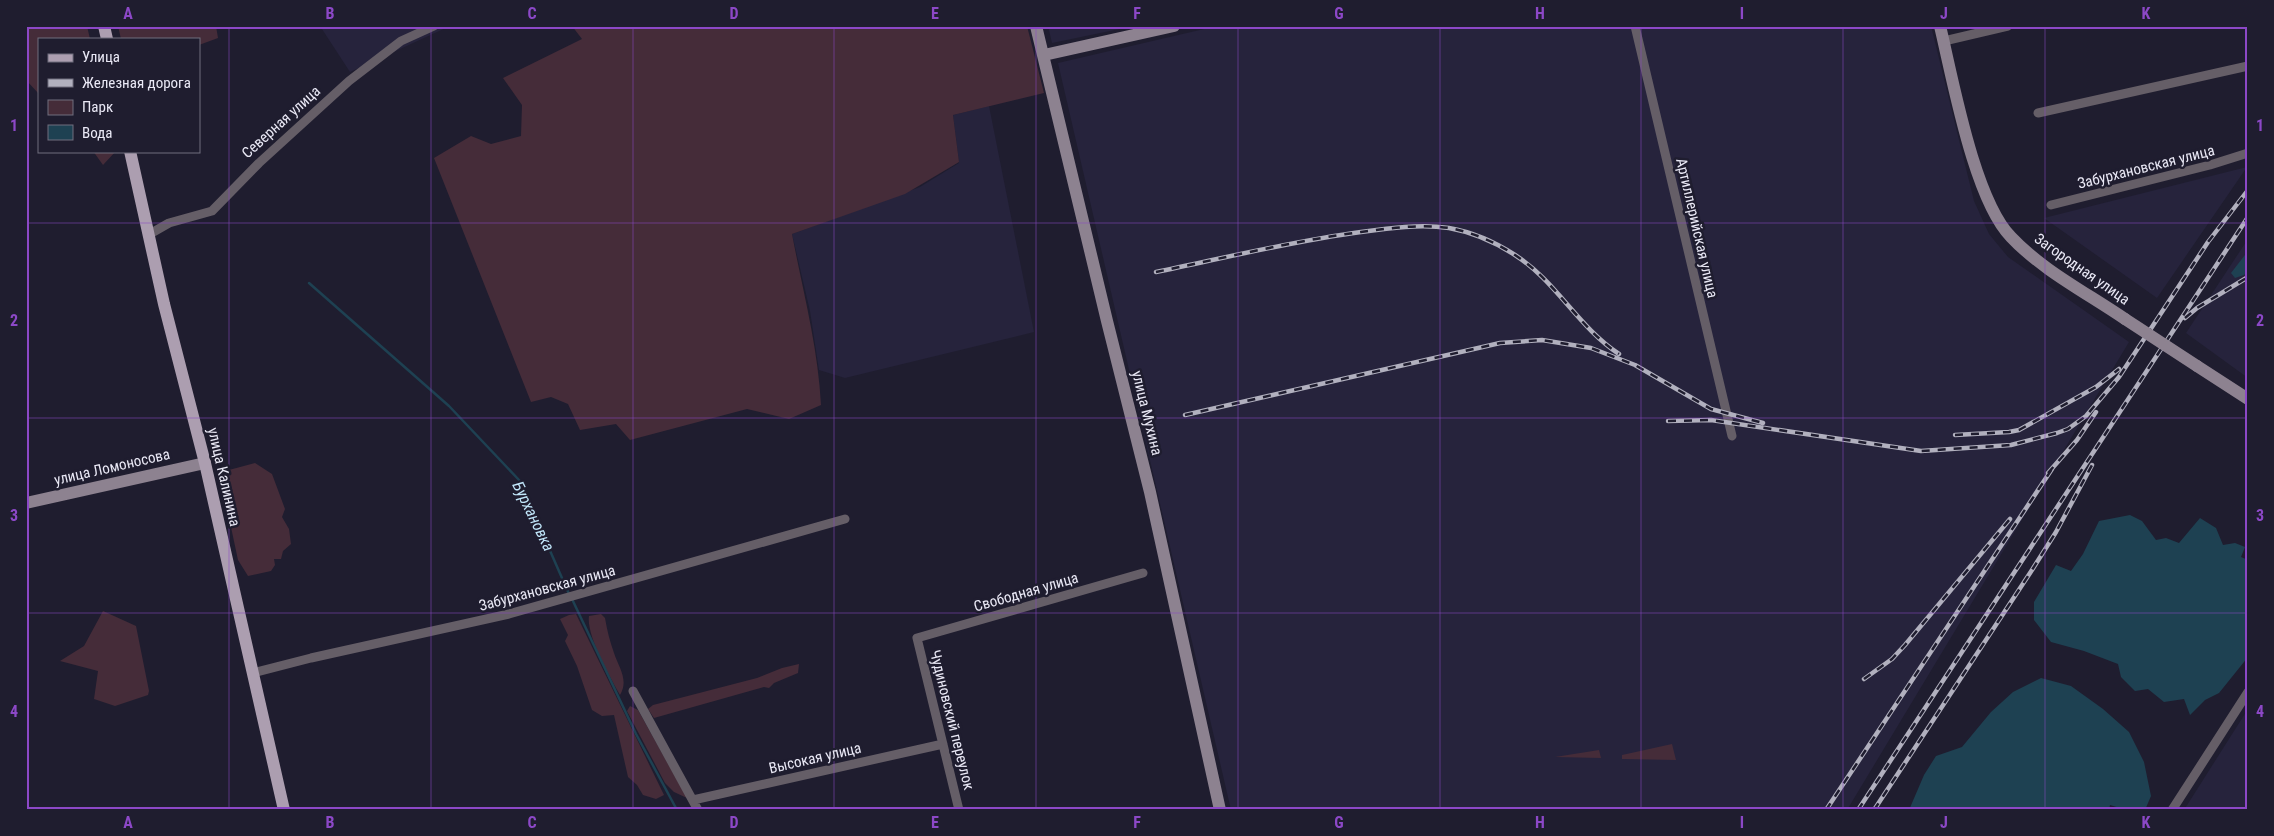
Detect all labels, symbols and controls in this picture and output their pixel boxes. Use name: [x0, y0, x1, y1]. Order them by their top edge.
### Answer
text: A: [123, 4, 133, 23]
text: B: [326, 4, 335, 23]
text: C: [527, 4, 537, 23]
text: D: [729, 4, 739, 23]
text: E: [931, 4, 939, 23]
text: F: [1133, 4, 1141, 23]
text: G: [1334, 4, 1344, 23]
text: H: [1535, 4, 1545, 23]
text: I: [1740, 4, 1744, 23]
text: J: [1940, 4, 1948, 23]
text: K: [2142, 4, 2151, 23]
legend: [38, 38, 200, 152]
text: Улица: [82, 48, 120, 66]
text: Железная дорога: [82, 74, 191, 92]
street label: Северная улица: [238, 82, 324, 162]
text: Парк: [82, 98, 113, 116]
text: 1: [10, 116, 18, 135]
text: 1: [2256, 116, 2264, 135]
text: Вода: [82, 124, 112, 142]
street label: Забурхановская улица: [2076, 141, 2216, 193]
street label: Артиллерийская улица: [1672, 156, 1722, 300]
street label: Загородная улица: [2031, 229, 2133, 309]
text: 2: [10, 311, 18, 330]
text: 2: [2256, 311, 2264, 330]
street label: улица Мухина: [1128, 369, 1166, 457]
street label: улица Калинина: [204, 426, 244, 528]
street label: улица Ломоносова: [52, 445, 172, 489]
water label: Бурхановка: [509, 478, 559, 554]
text: 3: [10, 506, 18, 525]
text: 3: [2256, 506, 2264, 525]
street label: Забурхановская улица: [477, 561, 617, 615]
street label: Свободная улица: [972, 569, 1080, 615]
street label: Чудиновский переулок: [926, 648, 978, 792]
text: 4: [10, 702, 18, 721]
text: 4: [2256, 702, 2264, 721]
street label: Высокая улица: [767, 739, 863, 777]
text: A: [123, 813, 133, 832]
text: B: [326, 813, 335, 832]
text: C: [527, 813, 537, 832]
text: D: [729, 813, 739, 832]
text: E: [931, 813, 939, 832]
text: F: [1133, 813, 1141, 832]
text: G: [1334, 813, 1344, 832]
text: H: [1535, 813, 1545, 832]
text: I: [1740, 813, 1744, 832]
text: J: [1940, 813, 1948, 832]
text: K: [2142, 813, 2151, 832]

